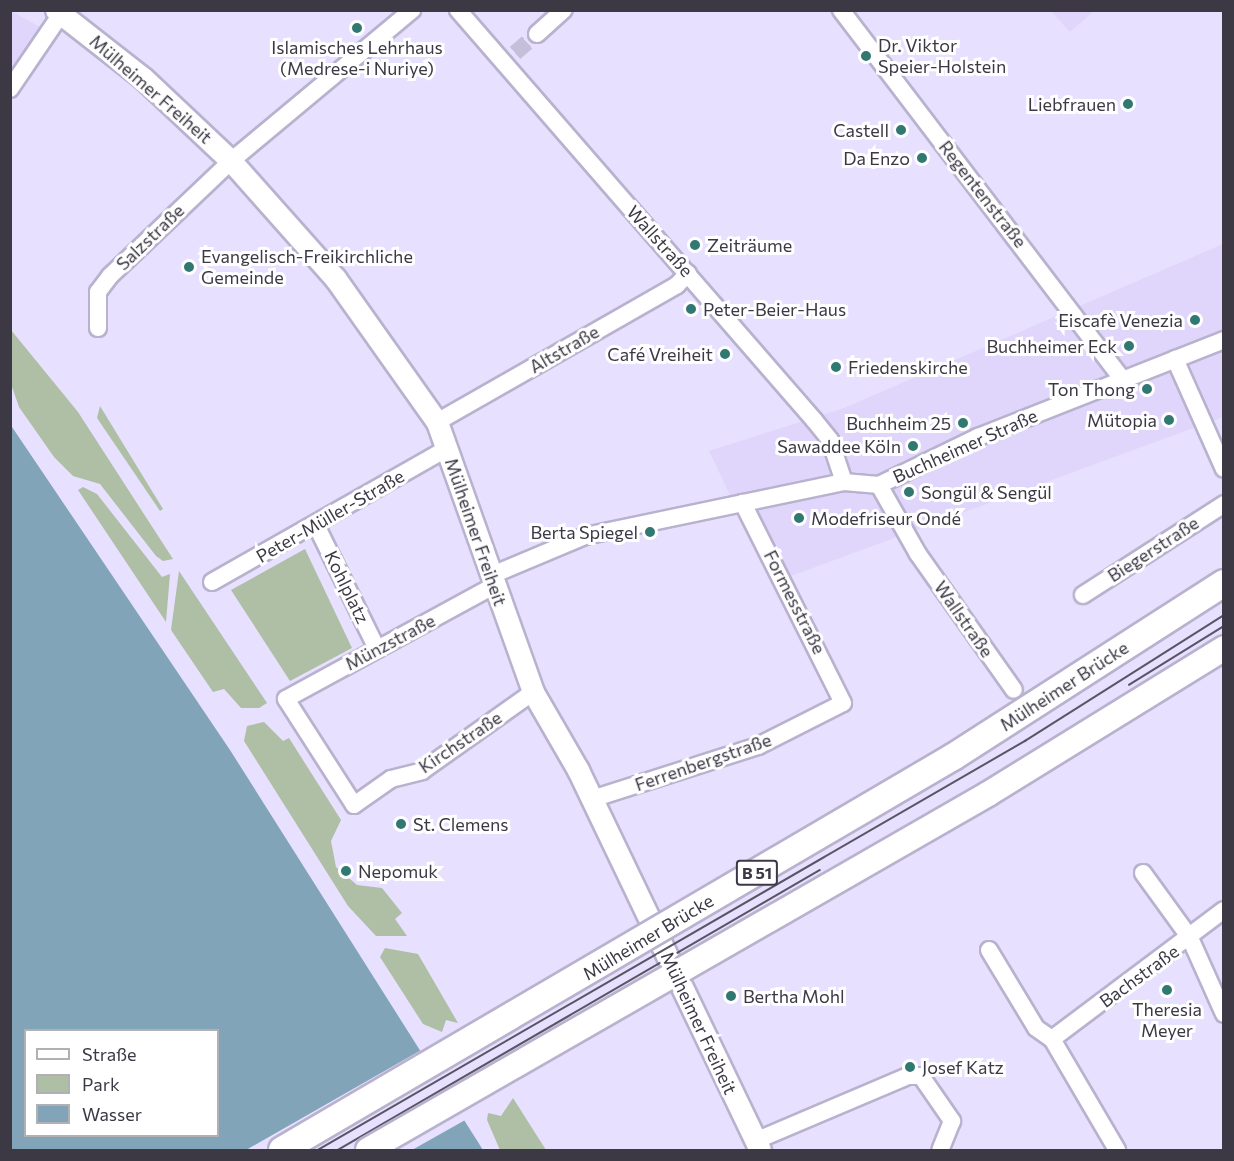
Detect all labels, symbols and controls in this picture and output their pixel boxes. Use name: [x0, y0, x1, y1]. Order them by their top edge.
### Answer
marker: Islamisches Lehrhaus (Medrese-i Nuriye): [350, 21, 364, 35]
street label: Mülheimer Freiheit: [85, 30, 217, 148]
place label: Dr. Viktor Speier-Holstein: [878, 35, 1006, 78]
place label: Islamisches Lehrhaus (Medrese-i Nuriye): [271, 37, 443, 80]
marker: Dr. Viktor Speier-Holstein: [859, 49, 873, 63]
place label: Liebfrauen: [1028, 93, 1116, 115]
marker: Liebfrauen: [1121, 97, 1135, 111]
place label: Castell: [833, 119, 889, 141]
marker: Castell: [894, 123, 908, 137]
street label: Regentenstraße: [935, 136, 1031, 252]
place label: Da Enzo: [843, 147, 910, 169]
marker: Da Enzo: [915, 151, 929, 165]
street label: Salzstraße: [112, 199, 188, 275]
street label: Wallstraße: [622, 201, 698, 281]
place label: Zeiträume: [707, 234, 792, 256]
marker: Zeiträume: [688, 238, 702, 252]
place label: Evangelisch-Freikirchliche Gemeinde: [201, 246, 413, 288]
marker: Evangelisch-Freikirchliche Gemeinde: [182, 260, 196, 274]
place label: Peter-Beier-Haus: [703, 298, 846, 320]
marker: Peter-Beier-Haus: [684, 302, 698, 316]
place label: Eiscafè Venezia: [1058, 309, 1183, 331]
marker: Eiscafè Venezia: [1188, 313, 1202, 327]
street label: Altstraße: [525, 320, 603, 378]
place label: Buchheimer Eck: [987, 335, 1117, 357]
marker: Buchheimer Eck: [1122, 339, 1136, 353]
place label: Café Vreiheit: [607, 343, 713, 365]
marker: Café Vreiheit: [718, 347, 732, 361]
place label: Friedenskirche: [848, 356, 968, 378]
marker: Friedenskirche: [829, 360, 843, 374]
place label: Ton Thong: [1048, 378, 1135, 400]
marker: Ton Thong: [1140, 382, 1154, 396]
street label: Buchheimer Straße: [889, 404, 1041, 488]
place label: Mütopia: [1087, 409, 1157, 431]
place label: Buchheim 25: [846, 412, 951, 434]
marker: Mütopia: [1162, 413, 1176, 427]
marker: Buchheim 25: [956, 416, 970, 430]
place label: Sawaddee Köln: [777, 435, 901, 457]
marker: Sawaddee Köln: [906, 439, 920, 453]
street label: Mülheimer Freiheit: [441, 455, 511, 609]
street label: Peter-Müller-Straße: [252, 465, 408, 567]
place label: Songül & Sengül: [921, 481, 1052, 503]
marker: Songül & Sengül: [902, 485, 916, 499]
place label: Modefriseur Ondé: [811, 507, 961, 529]
marker: Modefriseur Ondé: [792, 511, 806, 525]
street label: Biegerstraße: [1103, 512, 1203, 586]
place label: Berta Spiegel: [530, 521, 638, 543]
marker: Berta Spiegel: [643, 525, 657, 539]
street label: Formesstraße: [760, 546, 830, 658]
street label: Kohlplatz: [320, 547, 374, 627]
street label: Wallstraße: [930, 577, 998, 661]
street label: Münzstraße: [341, 609, 439, 675]
street label: Mülheimer Brücke: [996, 636, 1132, 736]
street label: Kirchstraße: [415, 706, 505, 778]
street label: Ferrenbergstraße: [632, 729, 774, 795]
place label: St. Clemens: [413, 813, 509, 835]
marker: St. Clemens: [394, 817, 408, 831]
place label: Nepomuk: [358, 860, 438, 882]
road number: B 51: [734, 860, 780, 886]
marker: Nepomuk: [339, 864, 353, 878]
street label: Mülheimer Brücke: [579, 889, 717, 985]
street label: Bachstraße: [1095, 940, 1183, 1012]
street label: Mülheimer Freiheit: [656, 948, 742, 1098]
marker: Theresia Meyer: [1160, 983, 1174, 997]
place label: Bertha Mohl: [743, 985, 845, 1007]
marker: Bertha Mohl: [724, 989, 738, 1003]
place label: Theresia Meyer: [1132, 999, 1202, 1042]
legend: [24, 1029, 219, 1137]
text: Straße: [82, 1043, 137, 1065]
place label: Josef Katz: [922, 1056, 1004, 1078]
marker: Josef Katz: [903, 1060, 917, 1074]
text: Park: [82, 1073, 120, 1095]
text: Wasser: [82, 1103, 142, 1125]

